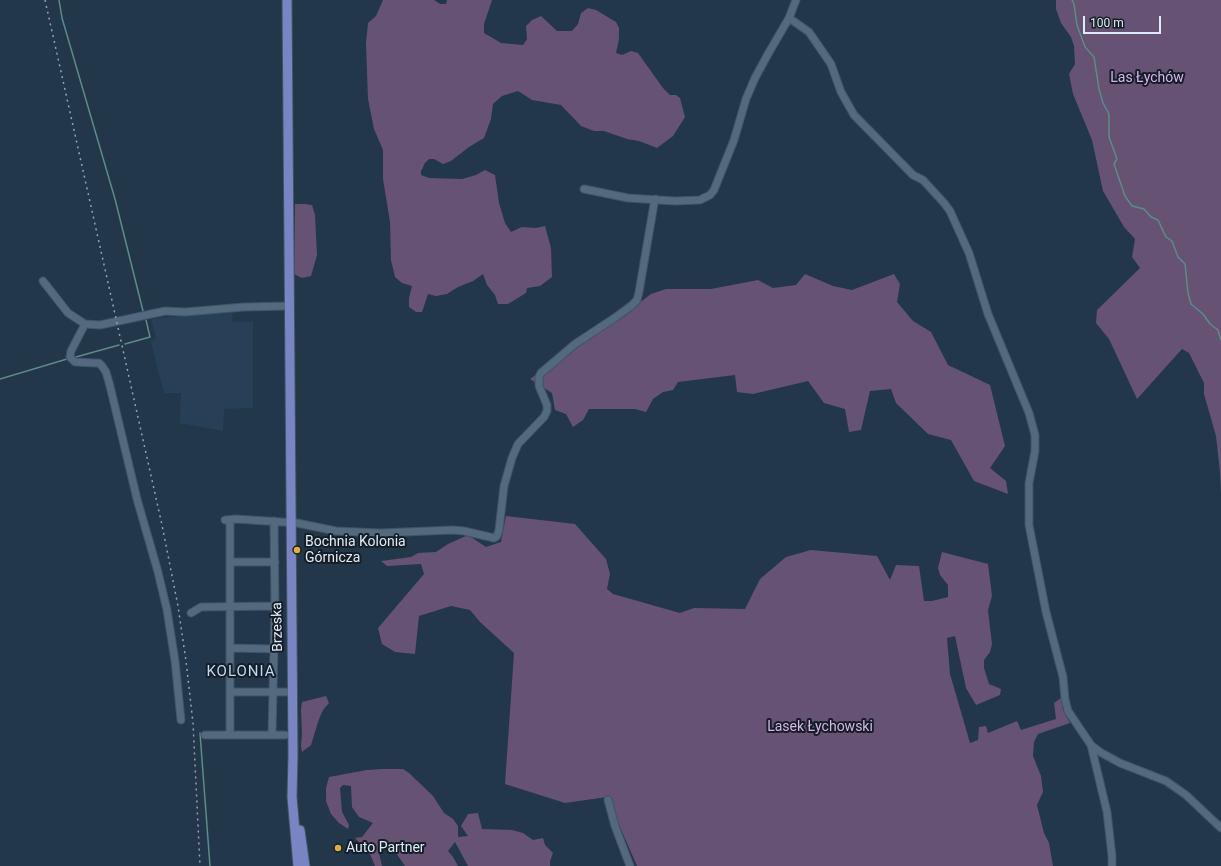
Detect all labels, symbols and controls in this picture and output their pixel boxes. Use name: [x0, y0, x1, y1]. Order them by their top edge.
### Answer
scale bar: [1085, 8, 1163, 34]
text: 100 m: [1090, 16, 1124, 30]
park label: Las Łychów: [1110, 70, 1184, 86]
place label: Bochnia Kolonia Górnicza: [305, 534, 406, 566]
marker: Bochnia Kolonia Górnicza: [292, 545, 302, 555]
street label: Brzeska: [269, 602, 287, 652]
district label: KOLONIA: [206, 663, 276, 681]
park label: Lasek Łychowski: [767, 719, 873, 735]
place label: Auto Partner: [346, 840, 425, 856]
marker: Auto Partner: [333, 843, 343, 853]

